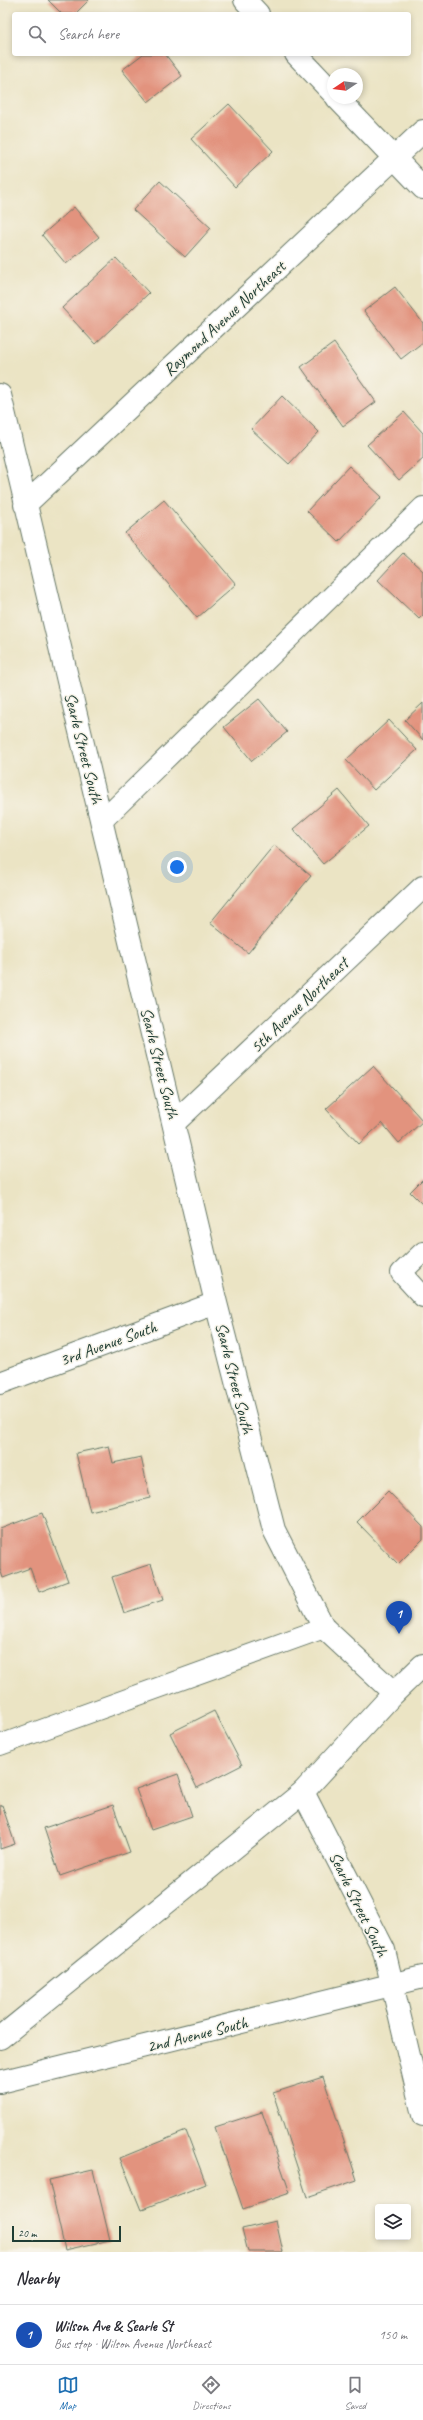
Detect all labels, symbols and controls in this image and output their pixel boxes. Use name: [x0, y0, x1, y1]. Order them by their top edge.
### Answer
search box: [12, 12, 411, 56]
icon: search: [26, 23, 48, 45]
text: Search here: [58, 25, 119, 44]
north arrow: [327, 68, 363, 104]
street label: Raymond Avenue Northeast: [159, 255, 292, 380]
street label: Searle Street South: [60, 690, 108, 807]
your location: [167, 857, 187, 877]
street label: 5th Avenue Northeast: [246, 952, 354, 1057]
street label: Searle Street South: [136, 1005, 184, 1122]
street label: 3rd Avenue South: [57, 1316, 161, 1371]
street label: Searle Street South: [211, 1320, 259, 1437]
pin: 1: [386, 1601, 412, 1634]
street label: Searle Street South: [324, 1848, 393, 1961]
street label: 2nd Avenue South: [145, 2012, 251, 2057]
map controls: [375, 2204, 411, 2240]
button: layers: [375, 2204, 411, 2240]
scale bar: [12, 2224, 121, 2243]
text: 20 m: [18, 2226, 37, 2240]
text: Nearby: [16, 2268, 59, 2289]
text: Wilson Ave & Searle St: [54, 2317, 173, 2336]
text: 1: [26, 2327, 32, 2343]
text: 150 m: [379, 2327, 407, 2343]
text: Bus stop · Wilson Avenue Northeast: [54, 2336, 211, 2352]
tab: Map: [57, 2374, 79, 2412]
tab: Directions: [192, 2374, 231, 2412]
tab: Saved: [344, 2374, 366, 2412]

